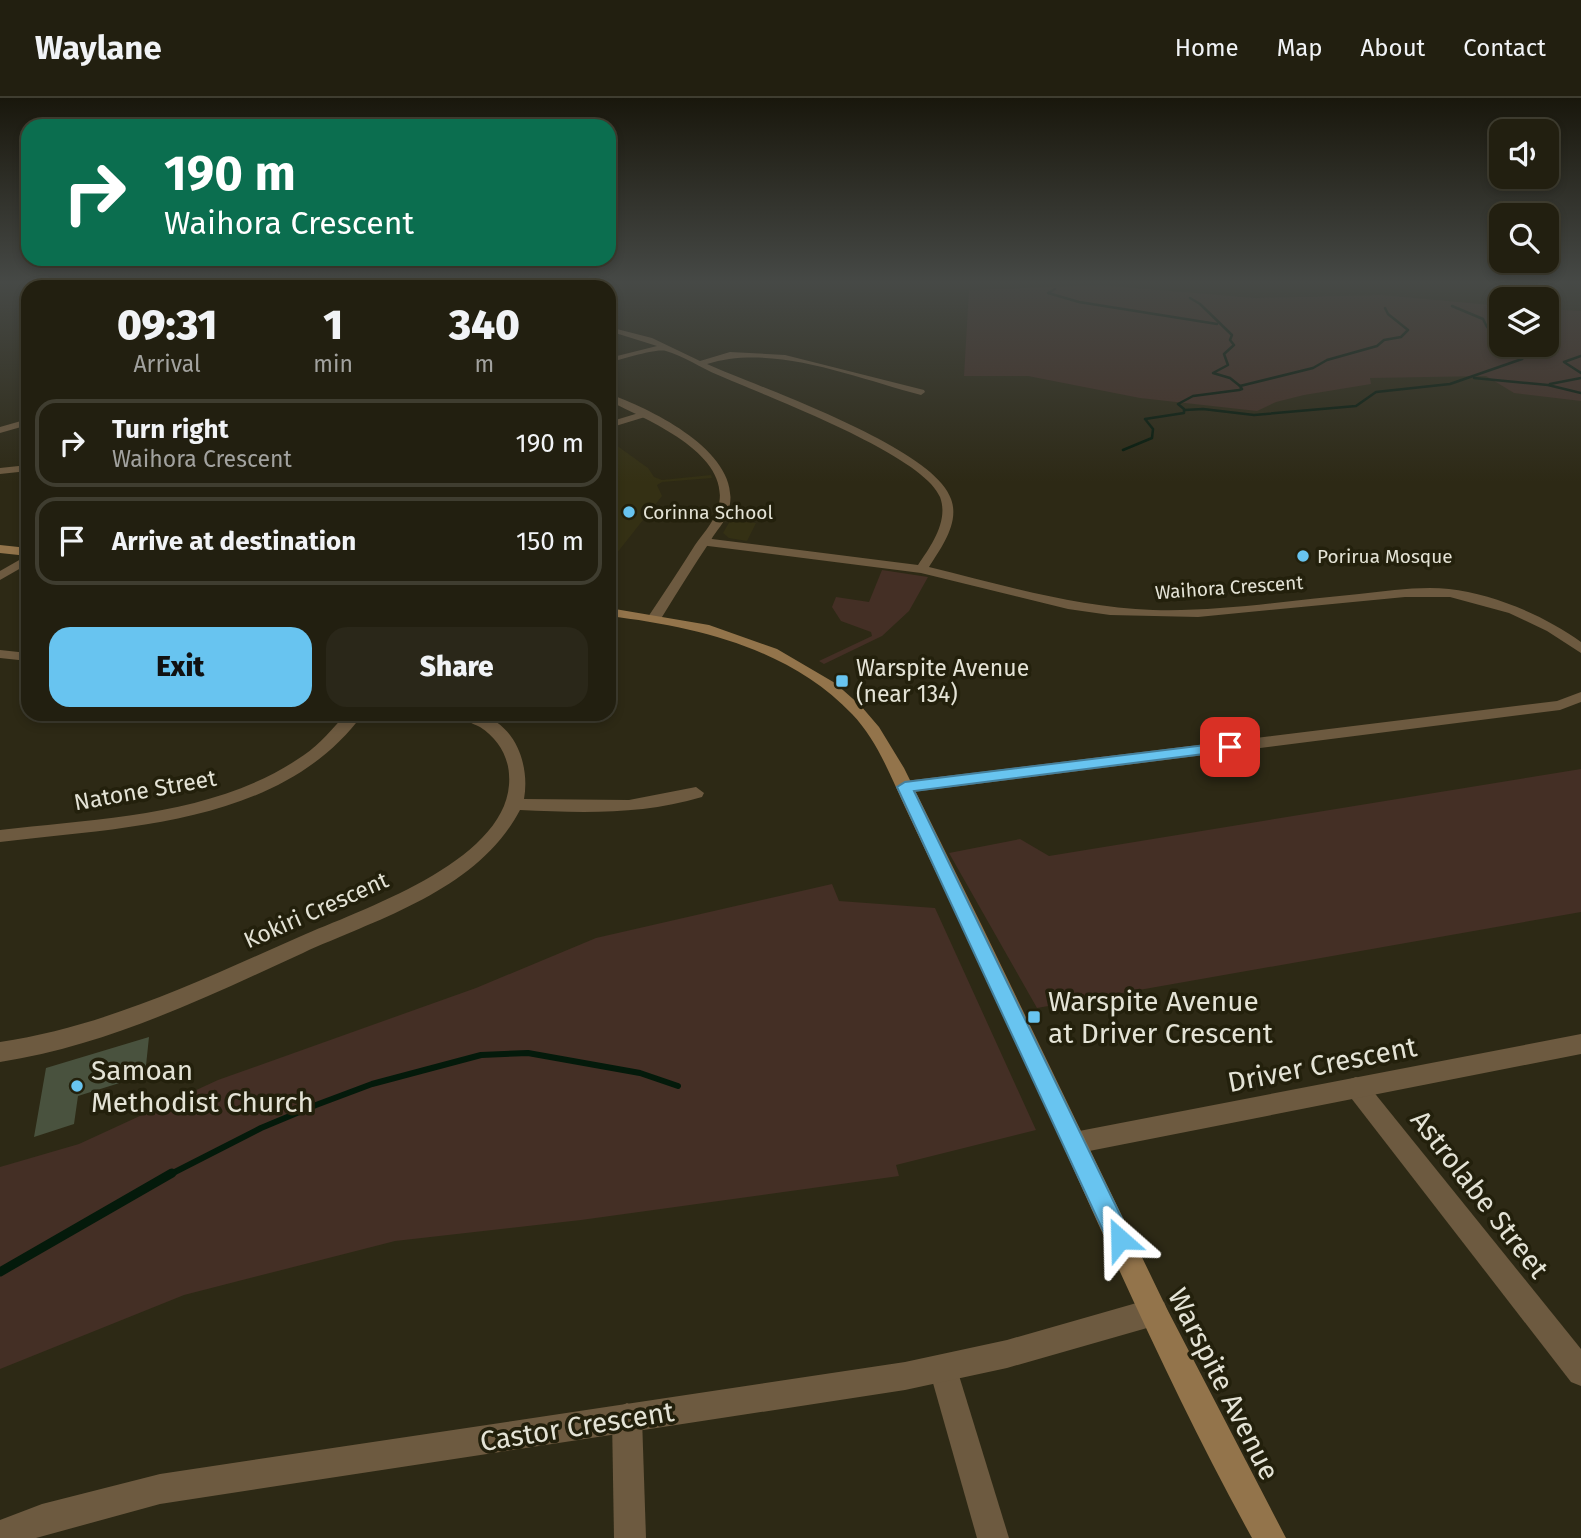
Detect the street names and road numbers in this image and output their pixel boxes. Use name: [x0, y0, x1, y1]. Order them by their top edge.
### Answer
street label: Waihora Crescent: [1154, 571, 1304, 604]
street label: Natone Street: [72, 764, 219, 816]
street label: Kokiri Crescent: [239, 865, 393, 954]
street label: Driver Crescent: [1225, 1030, 1420, 1099]
street label: Astrolabe Street: [1404, 1104, 1556, 1286]
street label: Warspite Avenue: [1161, 1283, 1286, 1486]
street label: Castor Crescent: [478, 1395, 677, 1458]

